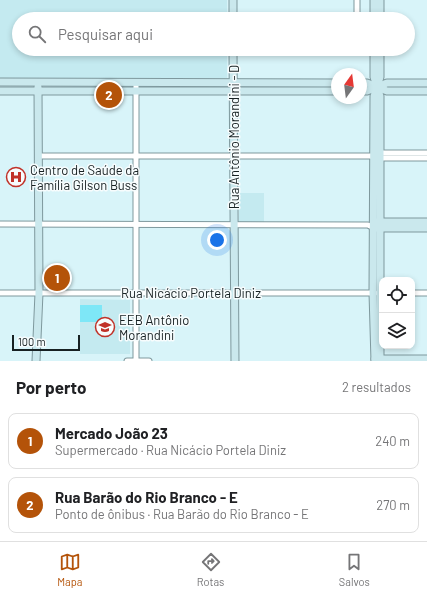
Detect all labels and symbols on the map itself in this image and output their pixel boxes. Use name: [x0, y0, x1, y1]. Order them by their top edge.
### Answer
street label: Rua Antônio Morandini - D: [226, 65, 242, 209]
north arrow: [331, 68, 367, 104]
pin: 2: [96, 80, 122, 110]
place label: Centro de Saúde da Família Gilson Buss: [30, 162, 139, 193]
hospital icon: Centro de Saúde da Família Gilson Buss: [5, 166, 27, 188]
your location: [207, 230, 227, 250]
pin: 1: [44, 263, 70, 293]
street label: Rua Nicácio Portela Diniz: [121, 285, 261, 301]
place label: EEB Antônio Morandini: [119, 312, 189, 343]
school or university icon: EEB Antônio Morandini: [94, 316, 116, 338]
scale bar: [12, 333, 80, 352]

